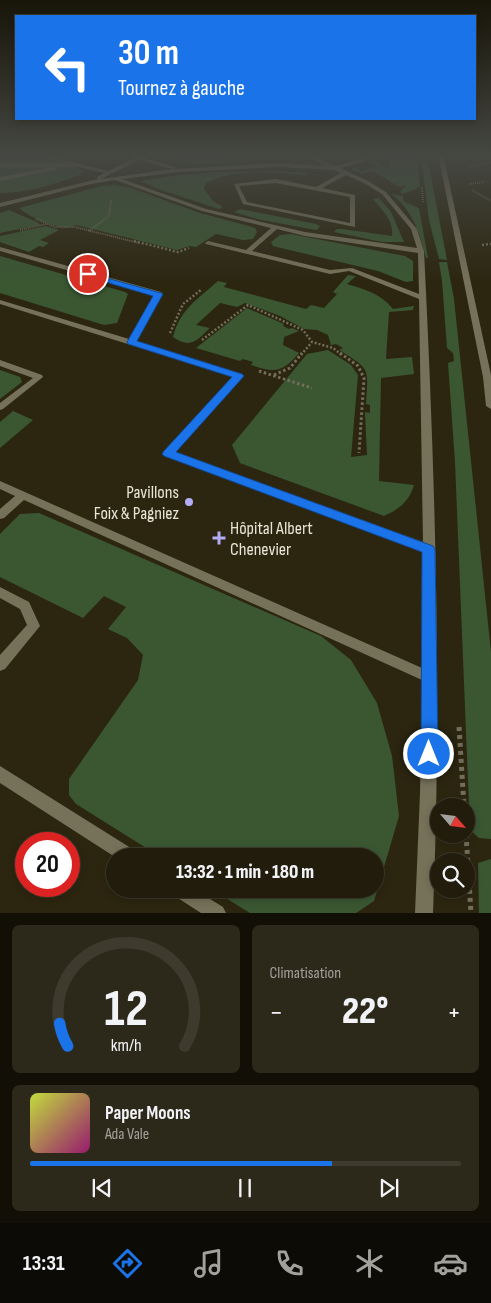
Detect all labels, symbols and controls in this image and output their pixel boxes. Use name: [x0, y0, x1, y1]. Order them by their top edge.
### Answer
text: 30 m: [118, 32, 179, 75]
icon: left: [35, 35, 100, 100]
text: Tournez à gauche: [118, 75, 245, 102]
pin: [67, 253, 109, 295]
icon: arrive: [74, 260, 102, 288]
place label: Pavillons Foix & Pagniez: [94, 482, 180, 524]
marker: Pavillons Foix & Pagniez: [183, 496, 195, 508]
place label: Hôpital Albert Chenevier: [230, 518, 313, 560]
marker: Hôpital Albert Chenevier: [212, 531, 226, 545]
position arrow: [402, 727, 454, 779]
north arrow: [430, 798, 475, 842]
map controls: [430, 798, 475, 898]
speed limit sign: 20: [15, 832, 80, 897]
button: search: [430, 853, 475, 898]
text: 13:32 · 1 min · 180 m: [176, 861, 314, 884]
text: Climatisation: [270, 964, 341, 983]
text: 12: [104, 978, 148, 1041]
text: 22°: [342, 989, 388, 1034]
text: −: [270, 996, 283, 1029]
text: +: [447, 996, 461, 1029]
text: km/h: [110, 1035, 141, 1056]
text: Paper Moons: [105, 1102, 191, 1125]
text: Ada Vale: [105, 1125, 149, 1144]
icon: previous: [88, 1174, 116, 1202]
icon: pause: [231, 1174, 259, 1202]
icon: next: [375, 1174, 403, 1202]
icon: directions: [110, 1246, 145, 1281]
icon: music: [191, 1246, 226, 1281]
icon: phone: [272, 1246, 307, 1281]
icon: climate: [352, 1246, 387, 1281]
icon: car: [433, 1246, 468, 1281]
text: 13:31: [23, 1250, 65, 1277]

